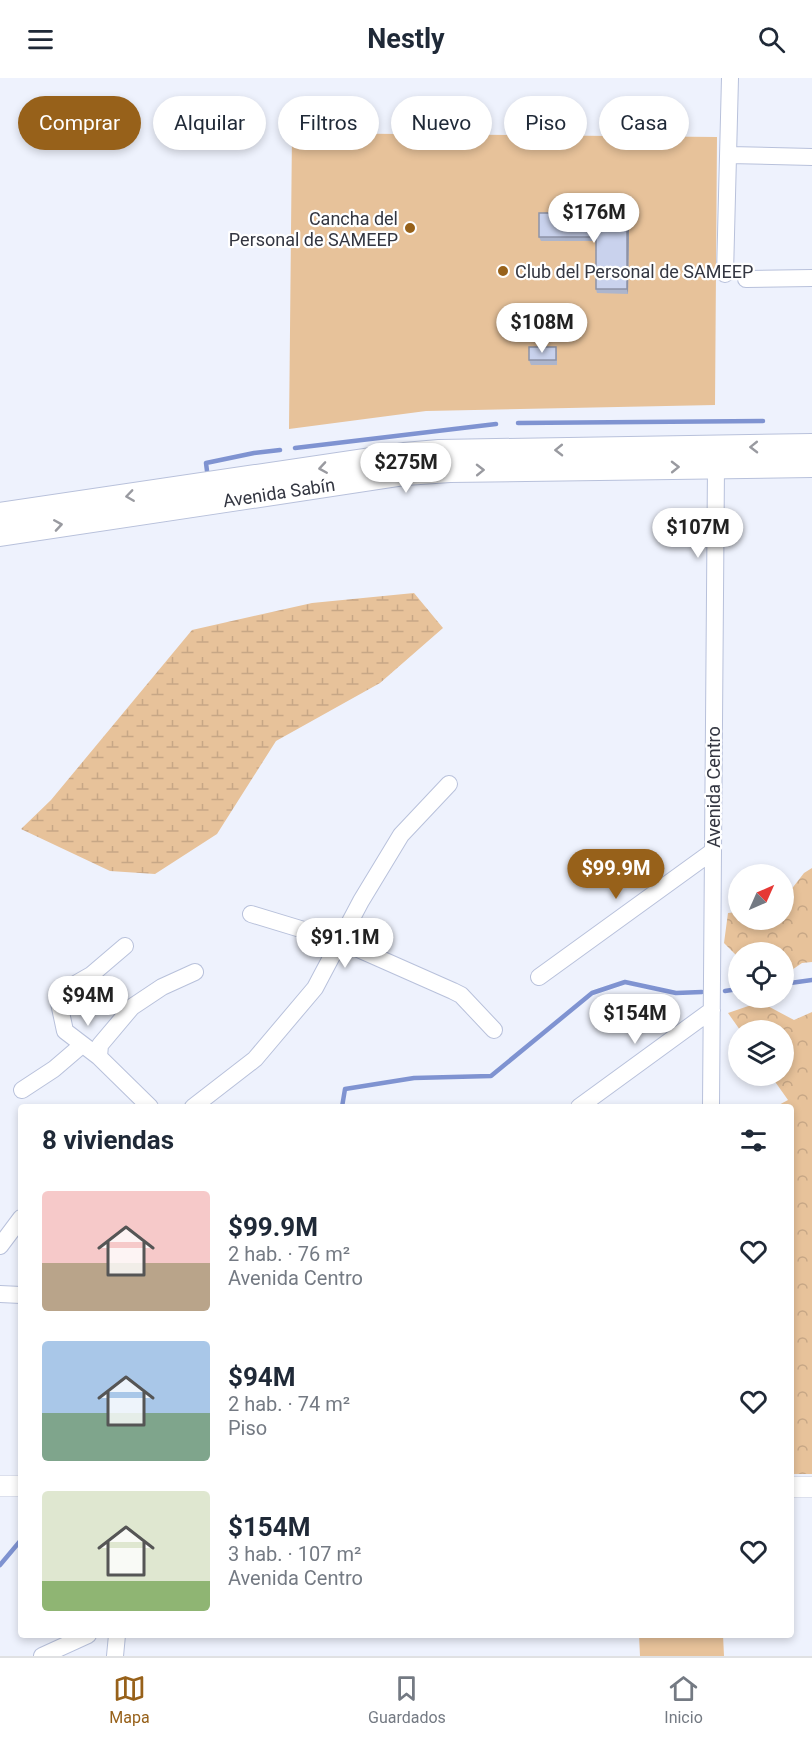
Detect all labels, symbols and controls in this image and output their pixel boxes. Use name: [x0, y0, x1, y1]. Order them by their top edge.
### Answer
icon: menu: [24, 23, 57, 56]
text: Nestly: [367, 23, 445, 55]
icon: search: [755, 23, 788, 56]
chip: Comprar: [18, 96, 141, 150]
chip: Alquilar: [153, 96, 266, 150]
chip: Filtros: [278, 96, 379, 150]
chip: Nuevo: [391, 96, 492, 150]
chip: Piso: [504, 96, 587, 150]
chip: Casa: [599, 96, 689, 150]
pin: $176M: [552, 193, 636, 244]
text: $176M: [562, 200, 626, 224]
place label: Cancha del Personal de SAMEEP: [229, 208, 398, 250]
marker: Cancha del Personal de SAMEEP: [403, 221, 417, 235]
place label: Club del Personal de SAMEEP: [515, 261, 753, 282]
marker: Club del Personal de SAMEEP: [496, 264, 510, 278]
pin: $108M: [500, 303, 584, 354]
text: $108M: [510, 310, 574, 334]
one-way arrow: [749, 441, 758, 454]
pin: $275M: [364, 443, 448, 494]
one-way arrow: [554, 444, 563, 456]
text: $275M: [374, 450, 438, 474]
one-way arrow: [318, 461, 327, 473]
one-way arrow: [670, 461, 679, 473]
one-way arrow: [475, 464, 484, 476]
street label: Avenida Sabín: [221, 473, 336, 511]
one-way arrow: [125, 490, 134, 502]
pin: $107M: [656, 508, 740, 559]
text: $107M: [666, 515, 730, 539]
one-way arrow: [53, 520, 62, 532]
street label: Avenida Centro: [703, 726, 724, 848]
pin: $99.9M: [567, 849, 665, 900]
text: $99.9M: [581, 856, 651, 880]
north arrow: [728, 864, 794, 930]
map controls: [728, 864, 794, 1086]
pin: $91.1M: [296, 918, 394, 969]
text: $91.1M: [310, 925, 380, 949]
button: locate: [728, 942, 794, 1008]
pin: $94M: [52, 976, 124, 1027]
text: $94M: [62, 983, 114, 1007]
pin: $154M: [593, 994, 677, 1045]
text: $154M: [603, 1001, 667, 1025]
button: layers: [728, 1020, 794, 1086]
icon: filters: [737, 1124, 770, 1157]
text: 8 viviendas: [42, 1125, 174, 1155]
text: $99.9M: [228, 1212, 318, 1242]
icon: home: [90, 1215, 162, 1287]
icon: heart: [737, 1235, 770, 1268]
text: 2 hab. · 76 m²: [228, 1242, 350, 1266]
text: Avenida Centro: [228, 1266, 363, 1290]
text: $94M: [228, 1362, 296, 1392]
icon: home: [90, 1365, 162, 1437]
icon: heart: [737, 1385, 770, 1418]
text: 2 hab. · 74 m²: [228, 1392, 350, 1416]
text: Piso: [228, 1416, 267, 1440]
text: $154M: [228, 1512, 310, 1542]
icon: home: [90, 1515, 162, 1587]
icon: heart: [737, 1535, 770, 1568]
text: 3 hab. · 107 m²: [228, 1542, 361, 1566]
text: Avenida Centro: [228, 1566, 363, 1590]
tab: Mapa: [109, 1672, 150, 1727]
tab: Guardados: [368, 1672, 446, 1727]
tab: Inicio: [664, 1672, 703, 1727]

